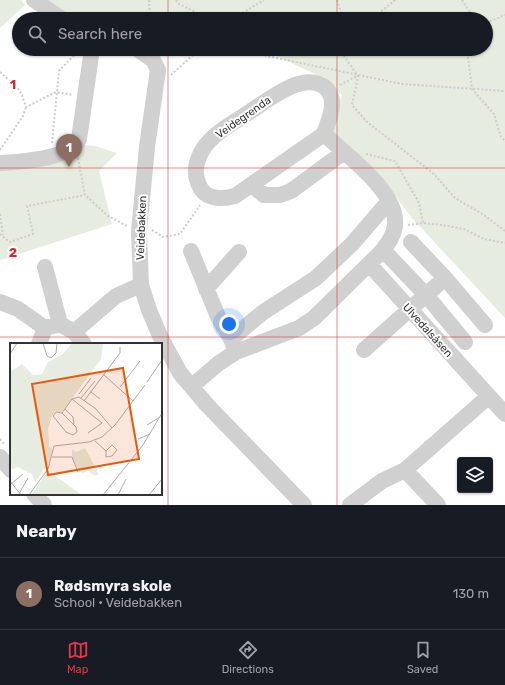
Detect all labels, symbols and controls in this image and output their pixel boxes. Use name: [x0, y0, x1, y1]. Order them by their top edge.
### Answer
search box: [12, 12, 493, 56]
icon: search: [26, 23, 48, 45]
text: Search here: [58, 25, 142, 43]
text: 1: [10, 77, 16, 92]
street label: Veidegrenda: [213, 94, 273, 141]
pin: 1: [56, 134, 82, 167]
street label: Veidebakken: [134, 195, 149, 261]
text: 2: [9, 245, 17, 260]
street label: Ulvedalsåsen: [400, 301, 455, 360]
your location: [219, 314, 239, 334]
inset map: [10, 343, 162, 495]
map controls: [457, 457, 493, 493]
button: layers: [457, 457, 493, 493]
text: Nearby: [16, 521, 77, 541]
text: Rødsmyra skole: [54, 577, 171, 595]
text: 1: [26, 586, 32, 601]
text: 130 m: [453, 586, 489, 601]
text: School · Veidebakken: [54, 595, 182, 610]
tab: Map: [67, 639, 89, 676]
tab: Directions: [222, 639, 274, 676]
tab: Saved: [407, 639, 438, 676]

